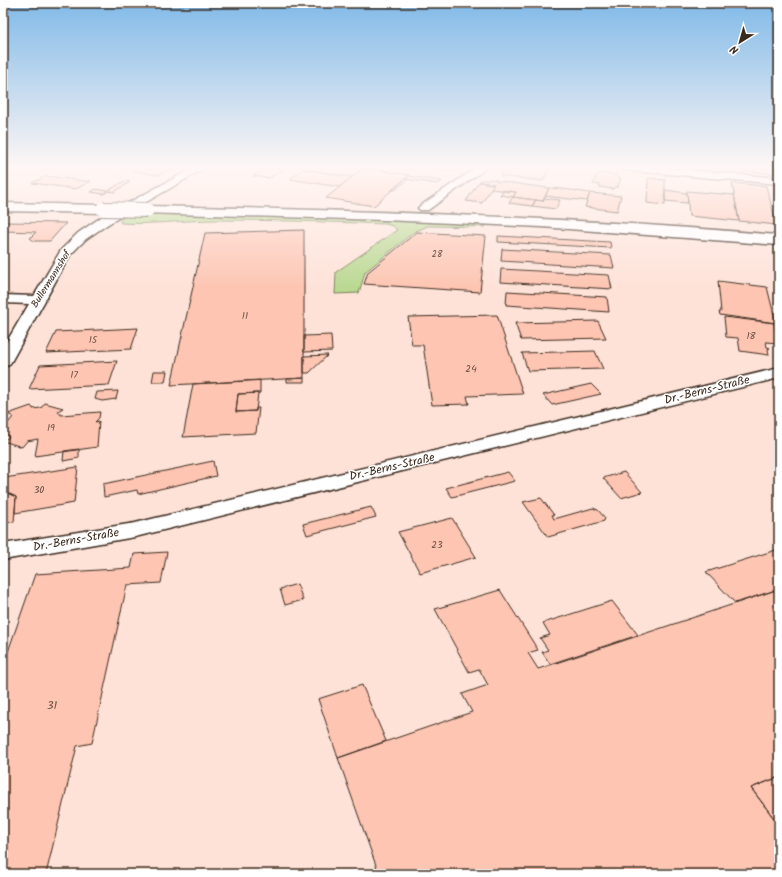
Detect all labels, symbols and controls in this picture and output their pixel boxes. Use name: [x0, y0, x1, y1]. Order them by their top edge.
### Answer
north arrow: [720, 22, 760, 62]
text: N: [726, 40, 743, 58]
street label: Bullermannshof: [27, 246, 76, 311]
house number: 28: [432, 247, 443, 262]
house number: 11: [242, 308, 248, 324]
house number: 18: [746, 328, 757, 344]
house number: 15: [89, 332, 98, 348]
house number: 24: [465, 361, 477, 377]
house number: 17: [70, 367, 78, 383]
street label: Dr.-Berns-Straße: [662, 370, 752, 410]
house number: 19: [47, 420, 55, 436]
street label: Dr.-Berns-Straße: [347, 448, 437, 486]
house number: 30: [34, 482, 44, 498]
street label: Dr.-Berns-Straße: [31, 523, 121, 557]
house number: 23: [431, 537, 443, 553]
house number: 31: [47, 696, 58, 715]

